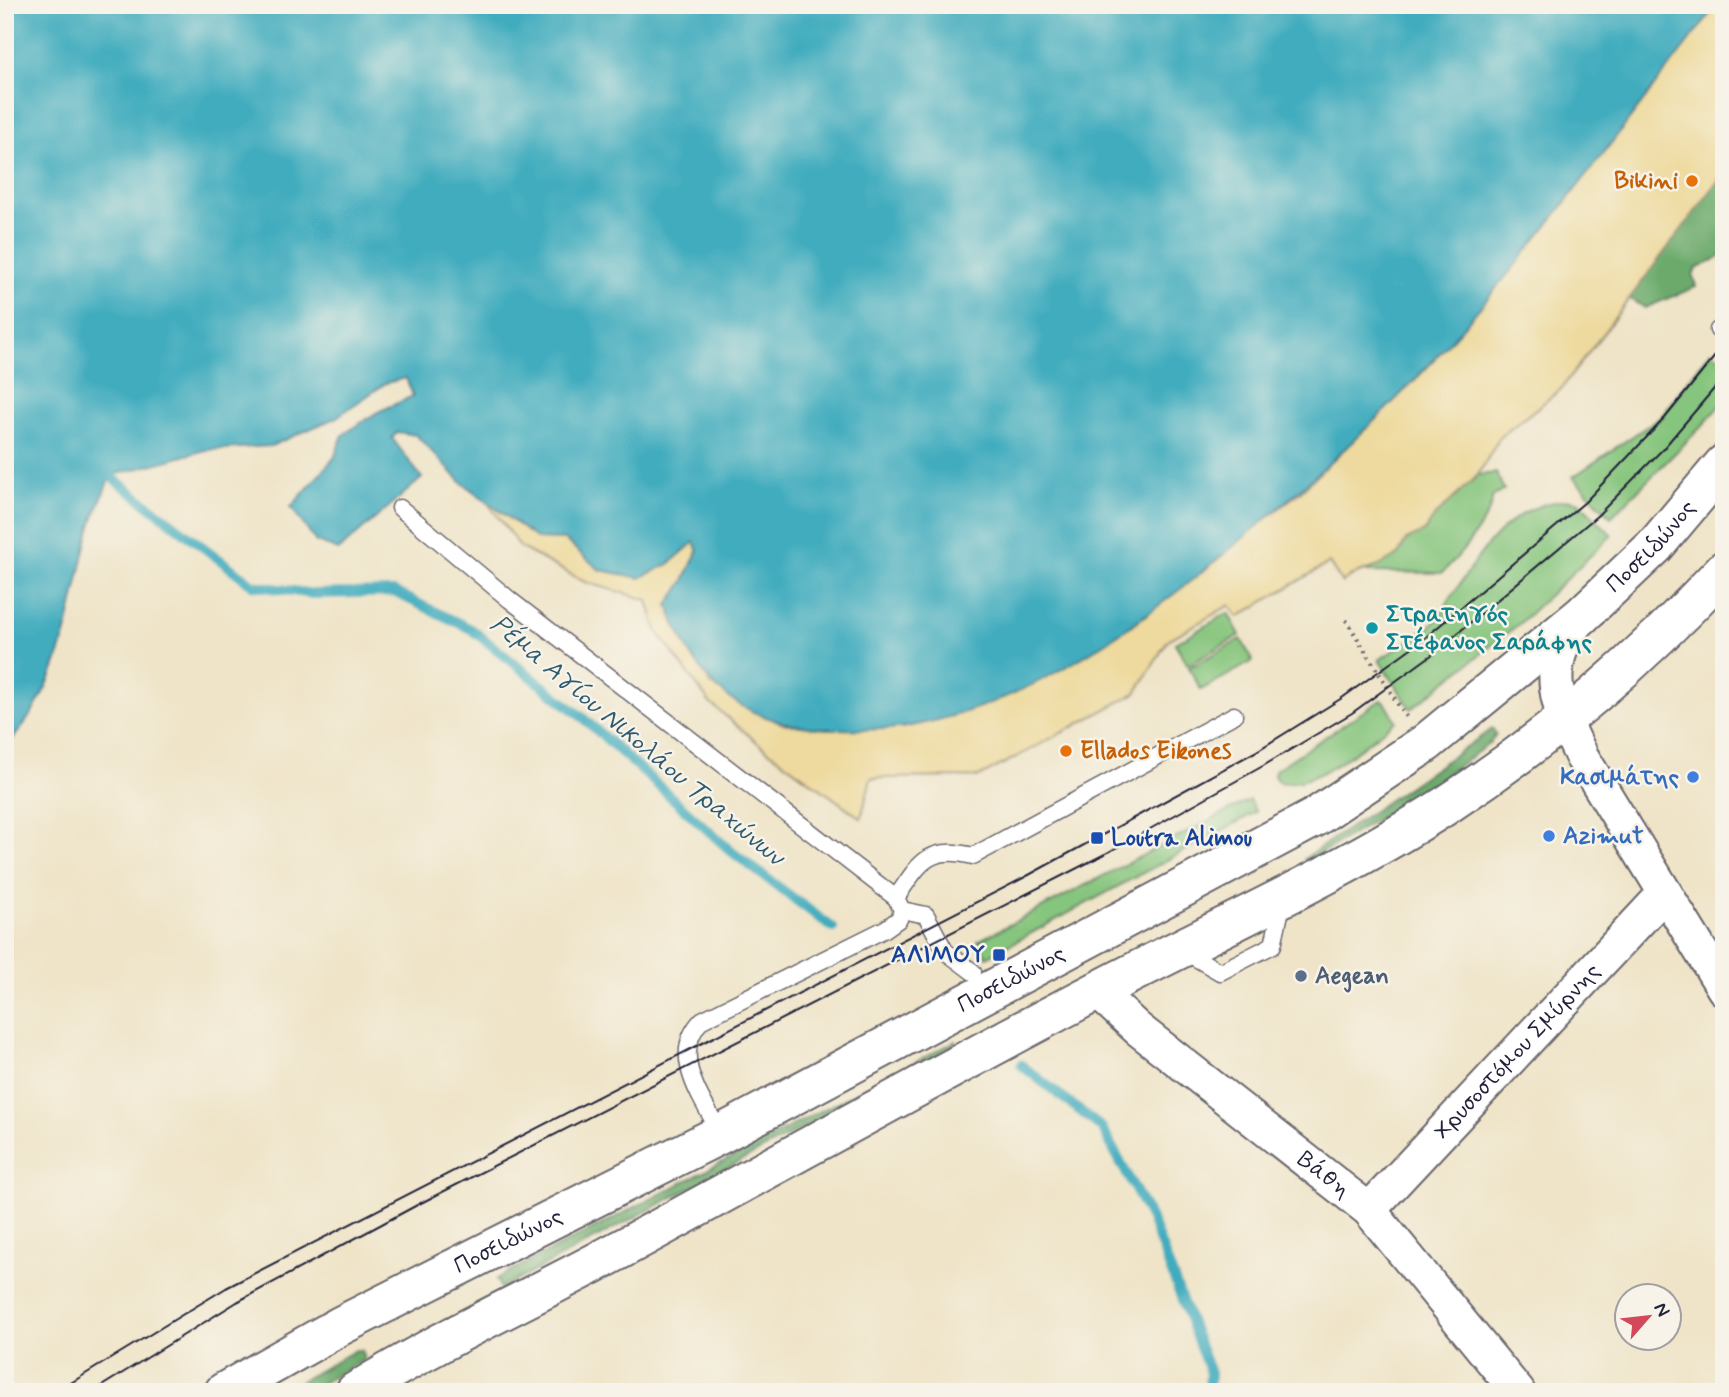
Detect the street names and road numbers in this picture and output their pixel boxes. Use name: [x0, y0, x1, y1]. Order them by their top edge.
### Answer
street label: Ποσειδώνος: [1599, 493, 1703, 600]
street label: Ποσειδώνος: [952, 938, 1071, 1021]
street label: Χρυσοστόμου Σμύρνης: [1427, 956, 1607, 1146]
street label: Βάθη: [1291, 1144, 1357, 1205]
street label: Ποσειδώνος: [449, 1201, 568, 1282]

